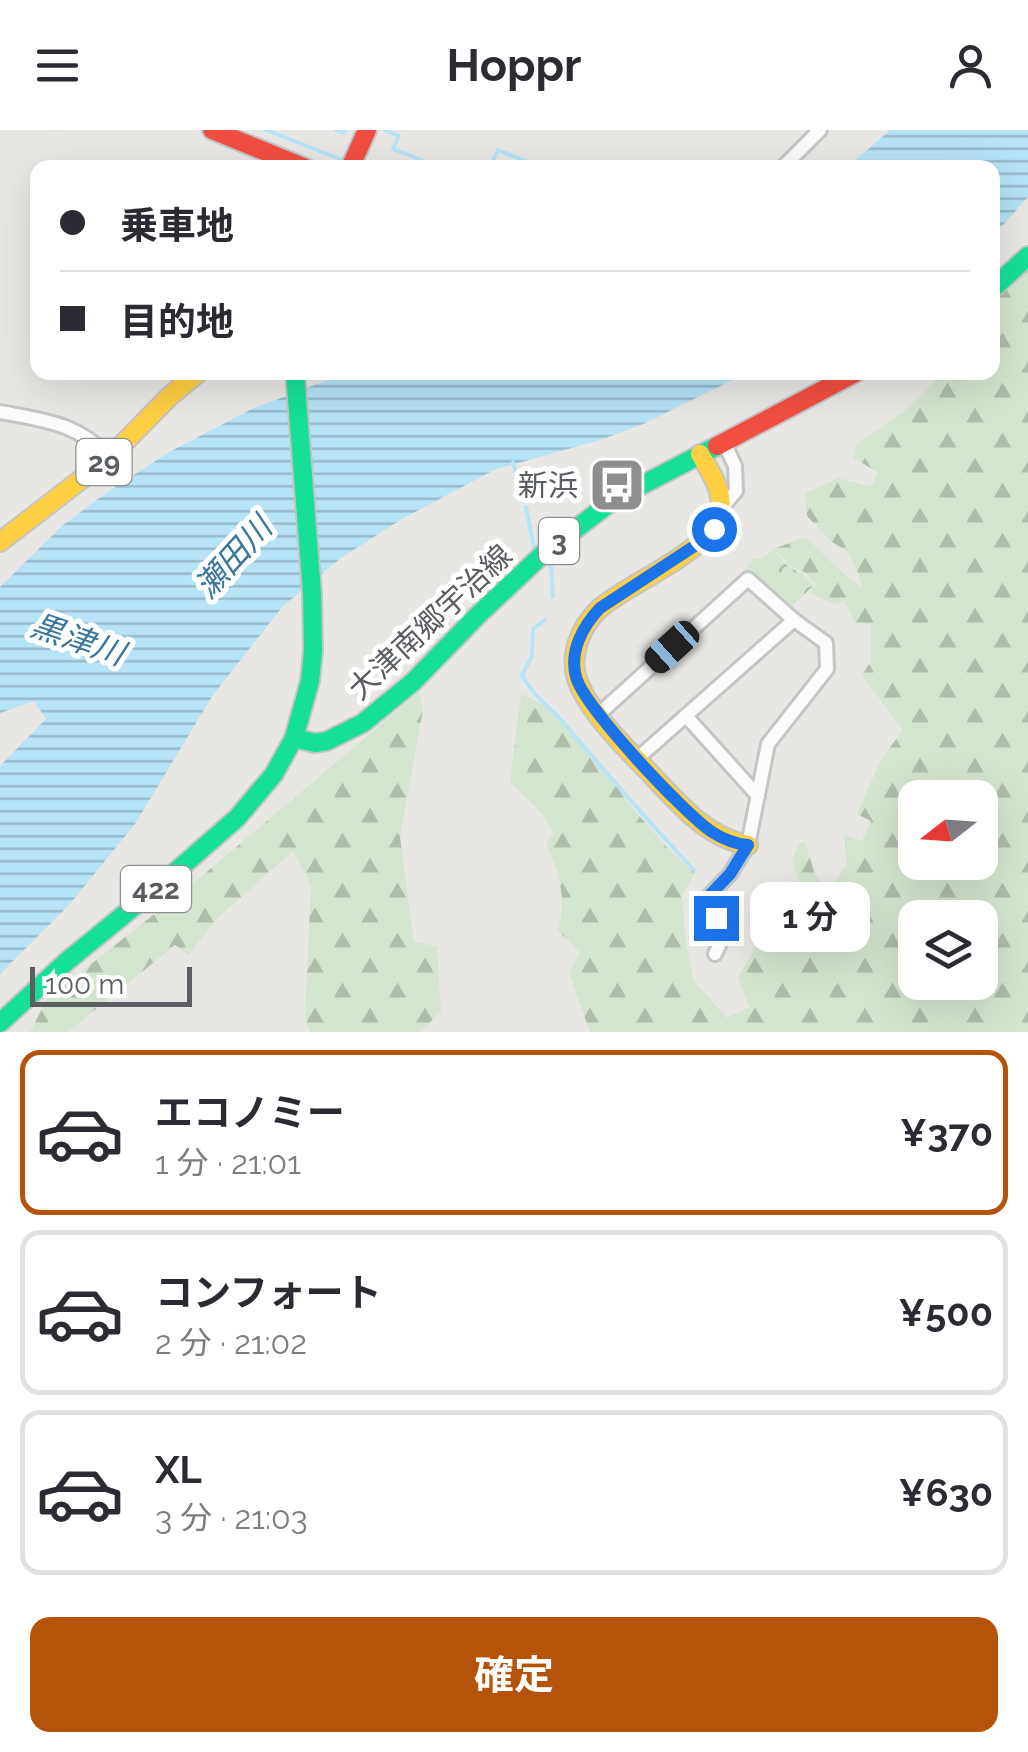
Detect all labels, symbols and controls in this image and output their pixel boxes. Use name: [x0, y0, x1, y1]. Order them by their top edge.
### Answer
icon: menu: [30, 38, 85, 93]
icon: person: [943, 38, 998, 93]
text: Hoppr: [447, 39, 581, 92]
text: 乗車地: [120, 203, 234, 248]
text: 目的地: [120, 299, 234, 344]
road number: 29: [76, 439, 132, 485]
bus stop icon: 新浜: [587, 455, 647, 515]
place label: 新浜: [518, 468, 578, 503]
water label: 瀬田川: [187, 507, 281, 605]
route start: [692, 507, 737, 552]
road number: 3: [539, 518, 579, 564]
street label: 大津南郷宇治線: [341, 538, 519, 706]
water label: 黒津川: [27, 606, 132, 673]
car: [640, 616, 704, 678]
north arrow: [898, 780, 998, 880]
map controls: [898, 780, 998, 1000]
road number: 422: [121, 866, 191, 912]
callout: 1 分: [751, 883, 871, 953]
route end: [694, 896, 739, 941]
text: 1 分: [782, 898, 838, 935]
button: layers: [898, 900, 998, 1000]
scale bar: [30, 962, 192, 1006]
text: 100 m: [45, 968, 124, 1001]
icon: car: [35, 1088, 125, 1178]
text: エコノミー: [155, 1090, 345, 1135]
text: ¥370: [900, 1110, 993, 1155]
text: 1 分 · 21:01: [155, 1144, 301, 1181]
icon: car: [35, 1268, 125, 1358]
text: コンフォート: [155, 1270, 382, 1315]
text: ¥500: [898, 1290, 993, 1335]
text: 2 分 · 21:02: [155, 1324, 307, 1361]
text: XL: [155, 1447, 202, 1492]
icon: car: [35, 1448, 125, 1538]
text: ¥630: [899, 1470, 993, 1515]
text: 3 分 · 21:03: [155, 1499, 308, 1536]
button: 確定: [30, 1617, 998, 1732]

